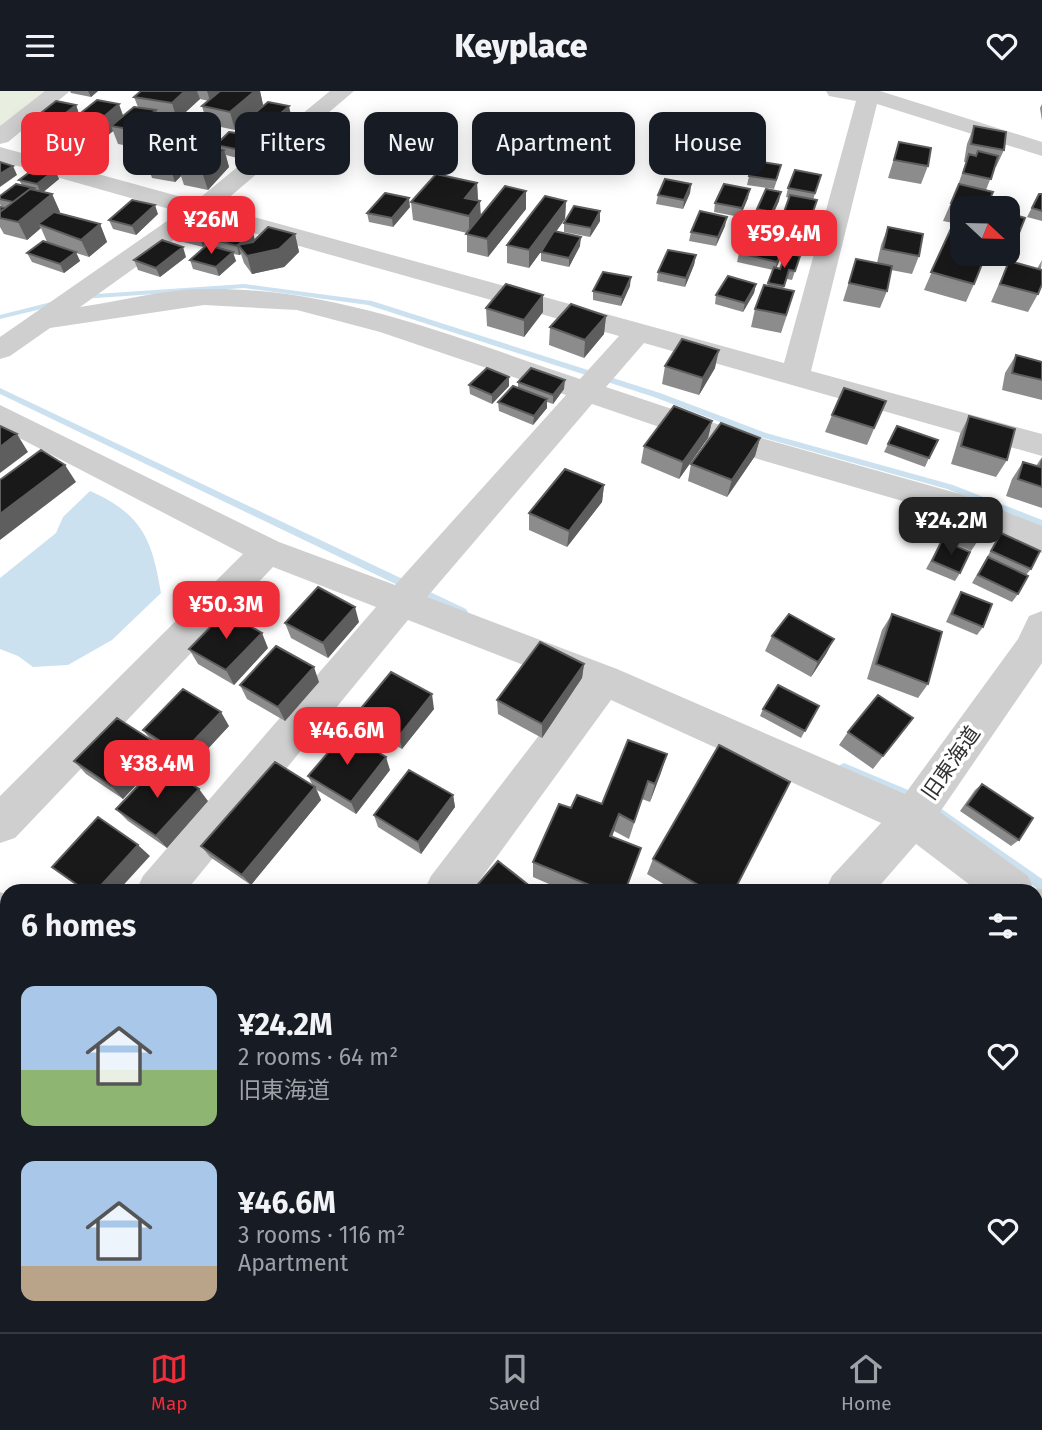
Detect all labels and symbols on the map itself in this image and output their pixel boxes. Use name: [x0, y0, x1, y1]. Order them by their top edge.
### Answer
north arrow: [950, 196, 1020, 266]
pin: ¥26M: [170, 197, 252, 256]
pin: ¥59.4M: [727, 211, 841, 270]
pin: ¥24.2M: [894, 497, 1008, 557]
pin: ¥50.3M: [169, 581, 283, 641]
pin: ¥46.6M: [290, 707, 404, 767]
street label: 旧東海道: [916, 721, 986, 805]
pin: ¥38.4M: [100, 741, 214, 800]

